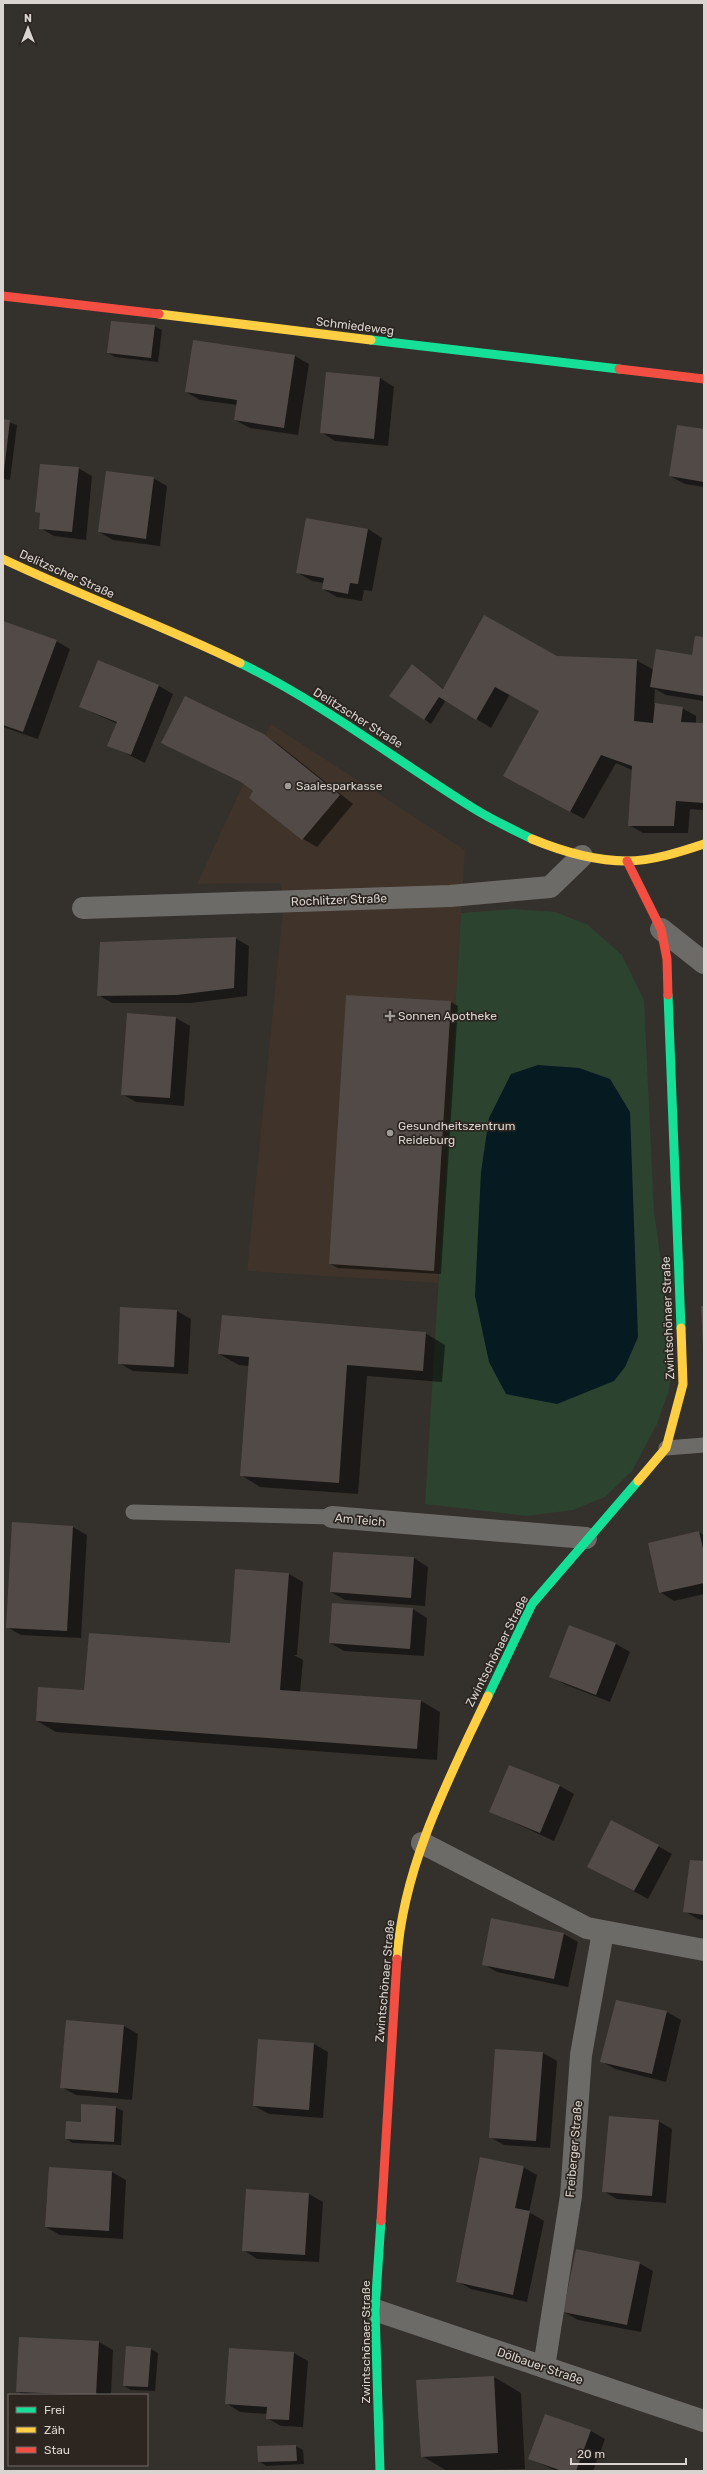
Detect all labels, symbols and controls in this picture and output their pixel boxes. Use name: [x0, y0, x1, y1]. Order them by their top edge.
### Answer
north arrow: [8, 8, 48, 48]
text: N: [24, 12, 32, 25]
street label: Schmiedeweg: [315, 314, 395, 338]
street label: Delitzscher Straße: [17, 547, 117, 601]
street label: Delitzscher Straße: [311, 685, 405, 751]
place label: Saalesparkasse: [296, 779, 383, 793]
marker: Saalesparkasse: [283, 781, 293, 791]
street label: Rochlitzer Straße: [291, 891, 388, 909]
place label: Sonnen Apotheke: [398, 1009, 497, 1023]
marker: Sonnen Apotheke: [385, 1011, 395, 1021]
place label: Gesundheitszentrum Reideburg: [398, 1119, 515, 1147]
marker: Gesundheitszentrum Reideburg: [385, 1128, 395, 1138]
street label: Zwintschönaer Straße: [659, 1256, 677, 1380]
street label: Am Teich: [334, 1511, 386, 1529]
street label: Zwintschönaer Straße: [463, 1593, 531, 1709]
street label: Zwintschönaer Straße: [373, 1919, 397, 2043]
street label: Freiberger Straße: [563, 2100, 585, 2198]
street label: Zwintschönaer Straße: [359, 2280, 373, 2404]
street label: Dölbauer Straße: [495, 2345, 585, 2387]
legend: [8, 2394, 148, 2466]
text: Frei: [44, 2403, 65, 2417]
text: Zäh: [44, 2423, 65, 2437]
scale bar: [571, 2440, 686, 2466]
text: Stau: [44, 2443, 70, 2457]
text: 20 m: [577, 2447, 605, 2461]

